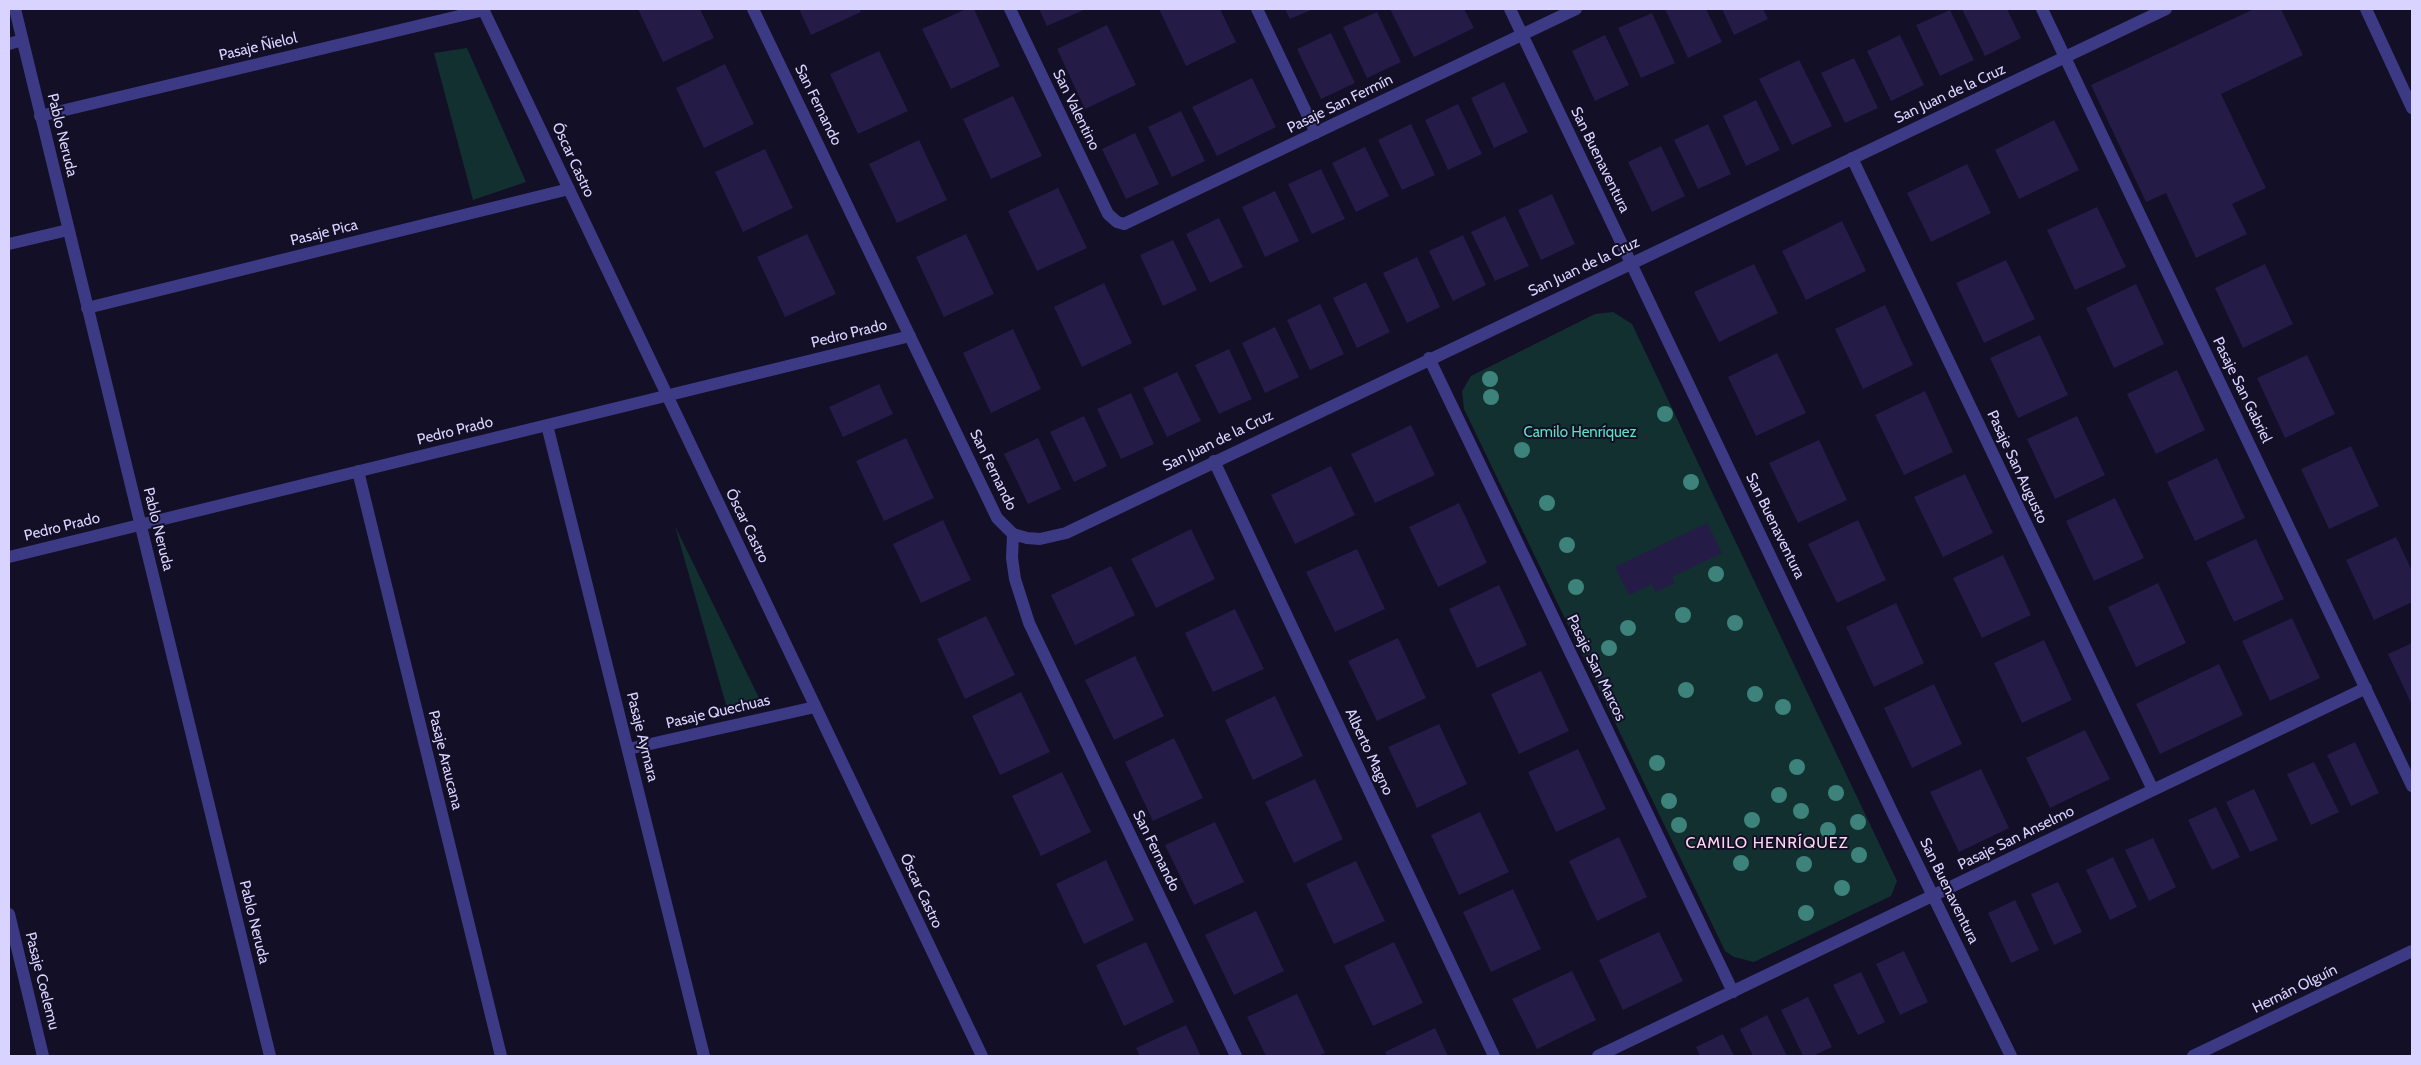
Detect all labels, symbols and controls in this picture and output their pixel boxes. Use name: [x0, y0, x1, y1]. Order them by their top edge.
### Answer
street label: Pasaje Ñielol: [217, 29, 299, 65]
street label: San Juan de la Cruz: [1892, 60, 2008, 128]
street label: San Fernando: [791, 62, 845, 148]
street label: San Valentino: [1049, 67, 1103, 153]
street label: Pasaje San Fermín: [1284, 71, 1396, 137]
street label: Pablo Neruda: [43, 92, 81, 178]
street label: San Buenaventura: [1567, 104, 1633, 216]
street label: Óscar Castro: [548, 120, 598, 200]
street label: Pasaje Pica: [288, 216, 360, 250]
street label: San Juan de la Cruz: [1526, 233, 1642, 301]
street label: Pedro Prado: [809, 316, 889, 352]
street label: Pasaje San Gabriel: [2209, 334, 2275, 446]
street label: San Juan de la Cruz: [1160, 407, 1276, 475]
street label: Pasaje San Augusto: [1983, 408, 2051, 526]
street label: Pedro Prado: [415, 413, 495, 449]
park label: Camilo Henríquez: [1523, 424, 1637, 442]
street label: San Fernando: [966, 427, 1020, 513]
street label: San Buenaventura: [1742, 470, 1808, 582]
street label: Pablo Neruda: [139, 486, 177, 572]
street label: Óscar Castro: [721, 486, 773, 566]
street label: Pedro Prado: [22, 509, 102, 545]
street label: Pasaje San Marcos: [1562, 612, 1630, 724]
street label: Pasaje Aymara: [622, 690, 662, 784]
street label: Pasaje Quechuas: [664, 691, 772, 733]
street label: Alberto Magno: [1341, 706, 1397, 798]
street label: Pasaje Araucana: [424, 708, 466, 812]
street label: Pasaje San Anselmo: [1955, 802, 2077, 874]
street label: San Fernando: [1129, 808, 1183, 894]
district label: CAMILO HENRÍQUEZ: [1684, 833, 1850, 853]
street label: San Buenaventura: [1916, 835, 1982, 947]
street label: Óscar Castro: [896, 851, 946, 931]
street label: Pablo Neruda: [235, 879, 273, 965]
street label: Pasaje Coelemu: [21, 930, 63, 1032]
street label: Hernán Olguín: [2250, 961, 2340, 1017]

